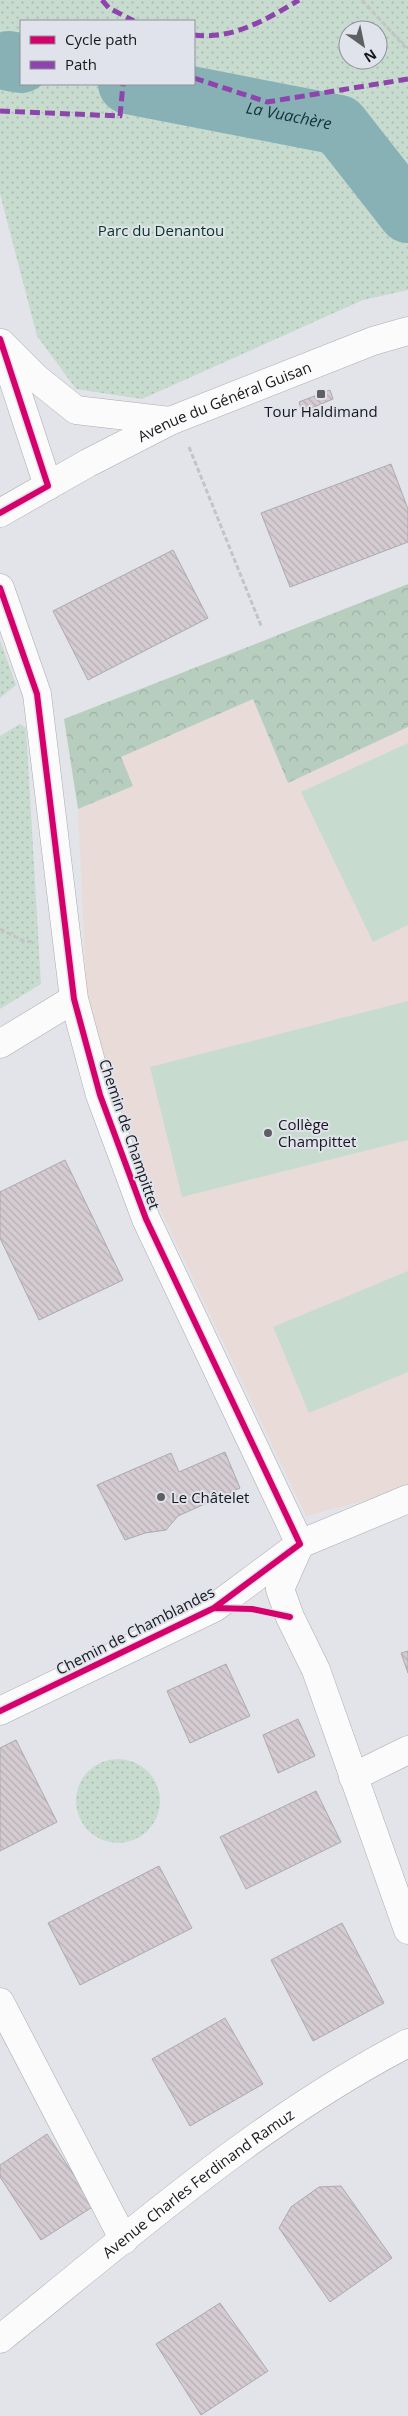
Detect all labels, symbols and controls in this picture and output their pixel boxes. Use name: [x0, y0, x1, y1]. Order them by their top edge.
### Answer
legend: [20, 20, 195, 85]
north arrow: [338, 20, 388, 70]
text: Cycle path: [65, 29, 137, 49]
text: N: [360, 45, 380, 67]
text: Path: [65, 54, 97, 74]
water label: La Vuachère: [244, 96, 334, 134]
park label: Parc du Denantou: [98, 220, 224, 240]
street label: Avenue du Général Guisan: [134, 356, 314, 446]
marker: Tour Haldimand: [315, 388, 327, 400]
place label: Tour Haldimand: [264, 401, 378, 421]
street label: Chemin de Champittet: [95, 1056, 165, 1212]
place label: Collège Champittet: [278, 1114, 356, 1151]
marker: Collège Champittet: [262, 1127, 274, 1139]
place label: Le Châtelet: [171, 1487, 249, 1507]
marker: Le Châtelet: [155, 1491, 167, 1503]
street label: Chemin de Chamblandes: [52, 1581, 218, 1679]
street label: Avenue Charles Ferdinand Ramuz: [98, 2104, 298, 2262]

